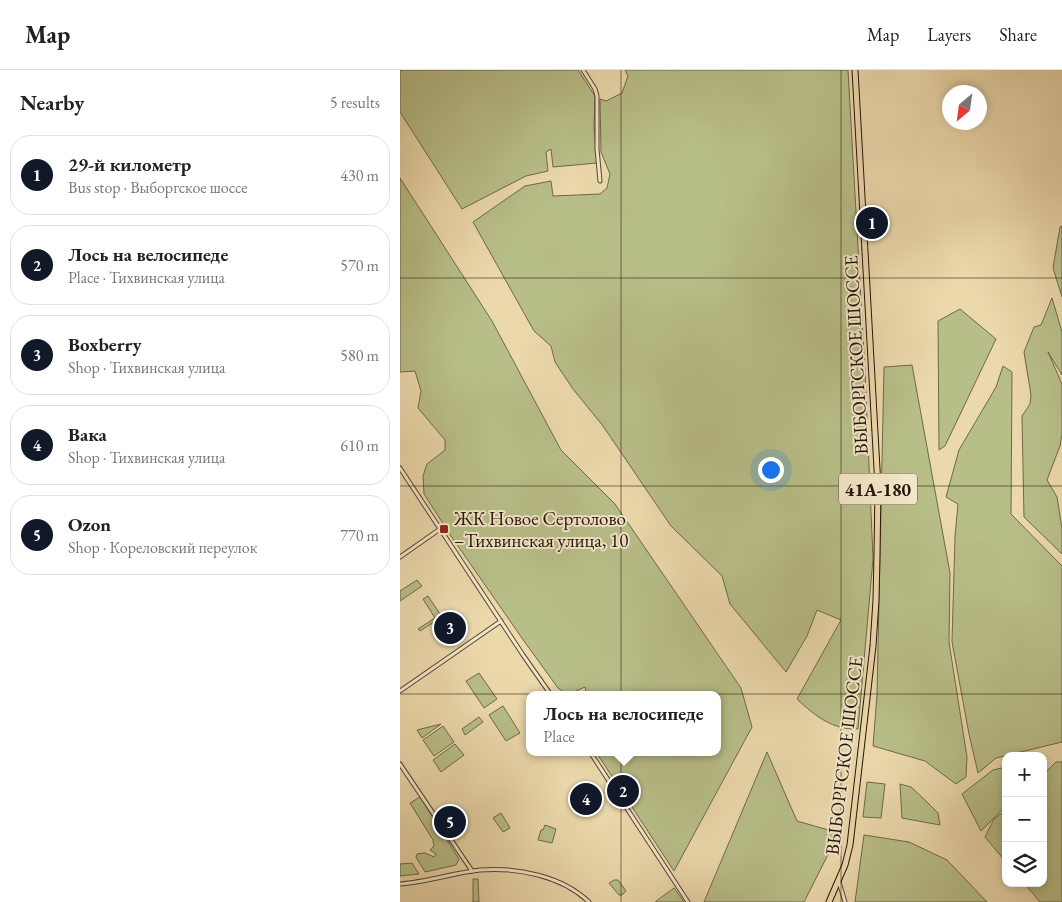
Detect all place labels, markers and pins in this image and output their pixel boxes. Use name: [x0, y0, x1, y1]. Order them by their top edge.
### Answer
pin: 1: [856, 204, 888, 242]
place label: ЖК Новое Сертолово –Тихвинская улица, 10: [453, 506, 628, 553]
marker: ЖК Новое Сертолово –Тихвинская улица, 10: [438, 523, 450, 535]
pin: 3: [434, 609, 466, 647]
pin: 2: [607, 772, 639, 810]
pin: 4: [570, 780, 602, 818]
pin: 5: [434, 803, 466, 841]

